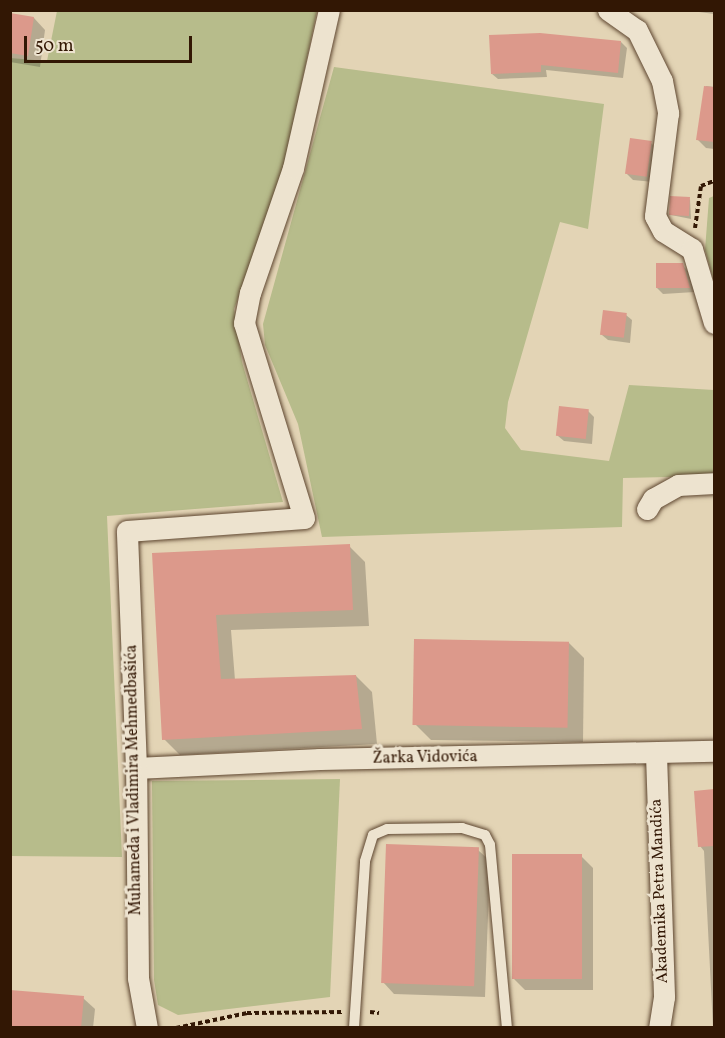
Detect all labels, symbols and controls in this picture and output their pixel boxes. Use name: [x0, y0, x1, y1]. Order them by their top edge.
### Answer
scale bar: [27, 24, 195, 62]
text: 50 m: [35, 34, 74, 59]
street label: Muhameda i Vladimira Mehmedbašića: [122, 644, 146, 916]
street label: Žarka Vidovića: [372, 747, 478, 769]
street label: Akademika Petra Mandića: [647, 798, 673, 984]

